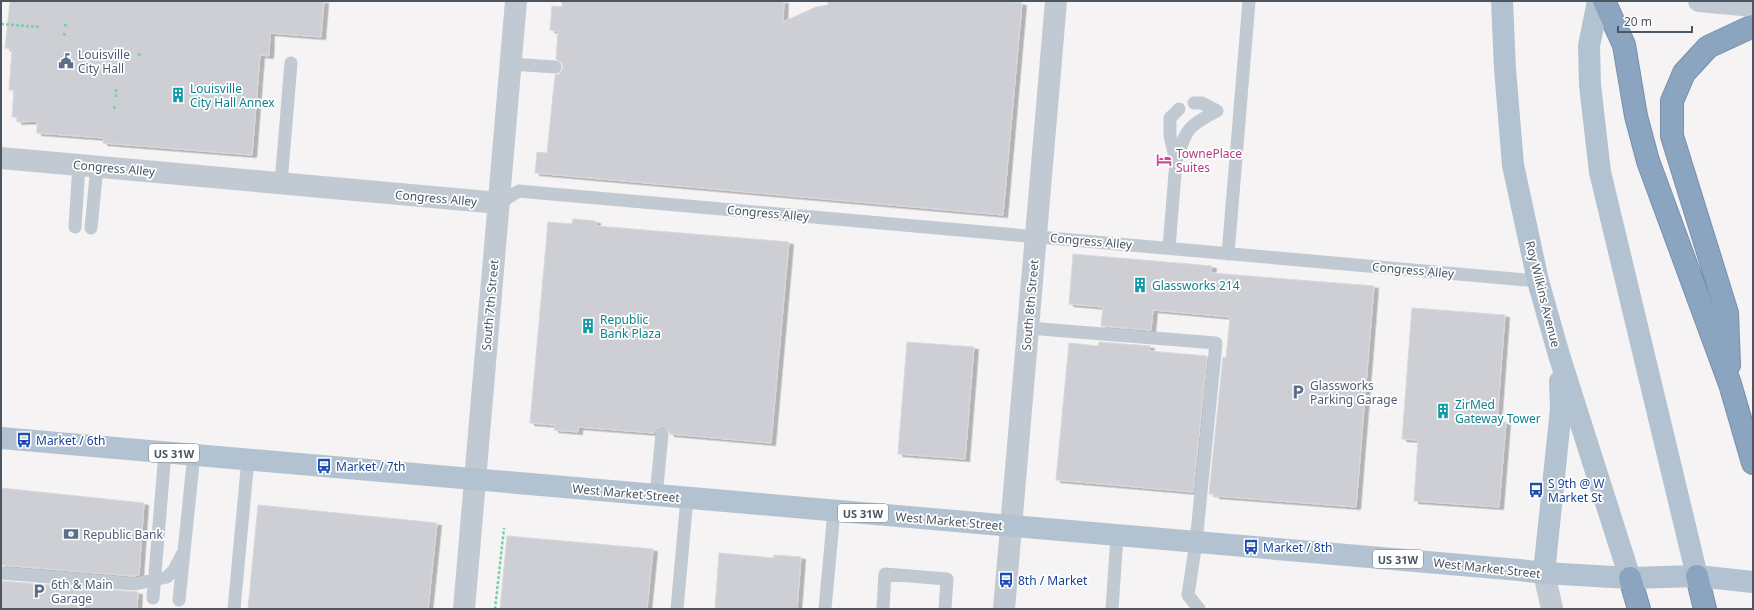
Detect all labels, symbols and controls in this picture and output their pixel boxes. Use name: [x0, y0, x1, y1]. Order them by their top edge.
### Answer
scale bar: [1618, 8, 1692, 34]
text: 20 m: [1624, 13, 1652, 30]
place label: Louisville City Hall: [78, 46, 130, 77]
public building icon: Louisville City Hall: [57, 52, 75, 70]
place label: Louisville City Hall Annex: [190, 80, 275, 111]
building icon: Louisville City Hall Annex: [169, 86, 187, 104]
place label: TownePlace Suites: [1176, 145, 1242, 176]
hotel icon: TownePlace Suites: [1155, 151, 1173, 169]
street label: Congress Alley: [72, 156, 157, 180]
street label: Congress Alley: [394, 186, 479, 210]
street label: Congress Alley: [726, 201, 811, 225]
street label: Congress Alley: [1049, 229, 1134, 253]
street label: Roy Wilkins Avenue: [1522, 239, 1564, 349]
street label: South 7th Street: [478, 258, 503, 351]
street label: South 8th Street: [1018, 258, 1043, 351]
street label: Congress Alley: [1371, 258, 1456, 282]
building icon: Glassworks 214: [1131, 276, 1149, 294]
place label: Glassworks 214: [1152, 277, 1240, 294]
place label: Republic Bank Plaza: [600, 311, 661, 342]
building icon: Republic Bank Plaza: [579, 317, 597, 335]
place label: Glassworks Parking Garage: [1310, 377, 1398, 408]
parking icon: Glassworks Parking Garage: [1289, 383, 1307, 401]
place label: ZirMed Gateway Tower: [1455, 396, 1541, 427]
building icon: ZirMed Gateway Tower: [1434, 402, 1452, 420]
bus stop icon: Market / 6th: [15, 431, 33, 449]
place label: Market / 6th: [36, 432, 105, 449]
road number: US 31W: [149, 444, 199, 462]
bus stop icon: Market / 7th: [315, 457, 333, 475]
place label: Market / 7th: [336, 458, 405, 475]
place label: S 9th @ W Market St: [1548, 475, 1605, 506]
street label: West Market Street: [572, 480, 681, 506]
bus stop icon: S 9th @ W Market St: [1527, 481, 1545, 499]
road number: US 31W: [838, 504, 888, 522]
street label: West Market Street: [895, 508, 1004, 534]
bank icon: Republic Bank: [62, 525, 80, 543]
place label: Republic Bank: [83, 526, 163, 543]
bus stop icon: Market / 8th: [1242, 538, 1260, 556]
place label: Market / 8th: [1263, 539, 1332, 556]
road number: US 31W: [1373, 550, 1423, 568]
street label: West Market Street: [1433, 554, 1542, 582]
bus stop icon: 8th / Market: [997, 571, 1015, 589]
place label: 8th / Market: [1018, 572, 1088, 589]
place label: 6th & Main Garage: [51, 576, 113, 607]
parking icon: 6th & Main Garage: [30, 582, 48, 600]

